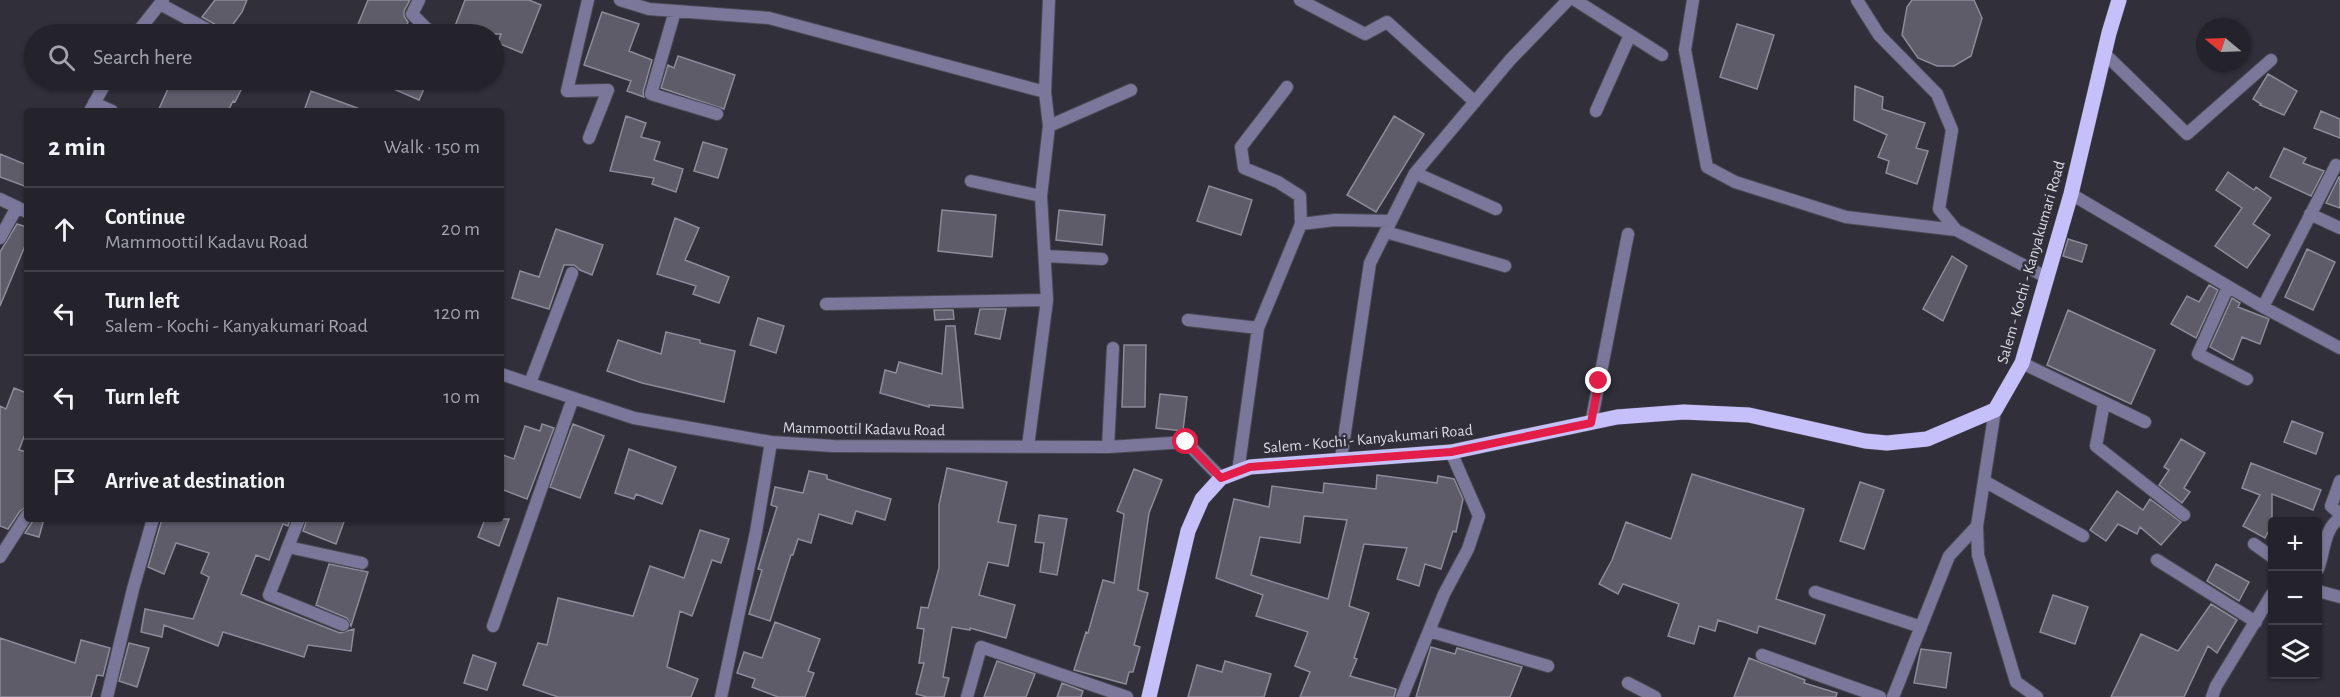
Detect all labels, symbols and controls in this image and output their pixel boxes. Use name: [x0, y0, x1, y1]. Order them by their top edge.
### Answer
north arrow: [2196, 18, 2250, 72]
search box: [24, 24, 504, 90]
icon: search: [45, 41, 78, 74]
text: Search here: [93, 46, 192, 68]
text: 2 min: [48, 134, 106, 160]
text: Walk · 150 m: [384, 137, 480, 157]
street label: Salem - Kochi - Kanyakumari Road: [1994, 159, 2069, 366]
text: Continue: [105, 206, 185, 228]
icon: ahead: [48, 213, 81, 246]
text: 20 m: [441, 219, 480, 239]
text: Mammoottil Kadavu Road: [105, 232, 308, 252]
text: Turn left: [105, 290, 179, 312]
icon: left: [48, 297, 81, 330]
text: 120 m: [434, 303, 480, 323]
text: Salem - Kochi - Kanyakumari Road: [105, 316, 368, 336]
route end: [1585, 367, 1611, 393]
icon: left: [48, 381, 81, 414]
text: Turn left: [105, 386, 179, 408]
text: 10 m: [443, 387, 480, 407]
street label: Mammoottil Kadavu Road: [783, 420, 945, 438]
street label: Salem - Kochi - Kanyakumari Road: [1263, 422, 1474, 457]
route start: [1172, 428, 1198, 454]
icon: arrive: [48, 465, 81, 498]
text: Arrive at destination: [105, 470, 285, 492]
map controls: [2268, 517, 2322, 679]
button: +: [2268, 517, 2322, 571]
button: −: [2268, 571, 2322, 625]
button: layers: [2268, 625, 2322, 679]

